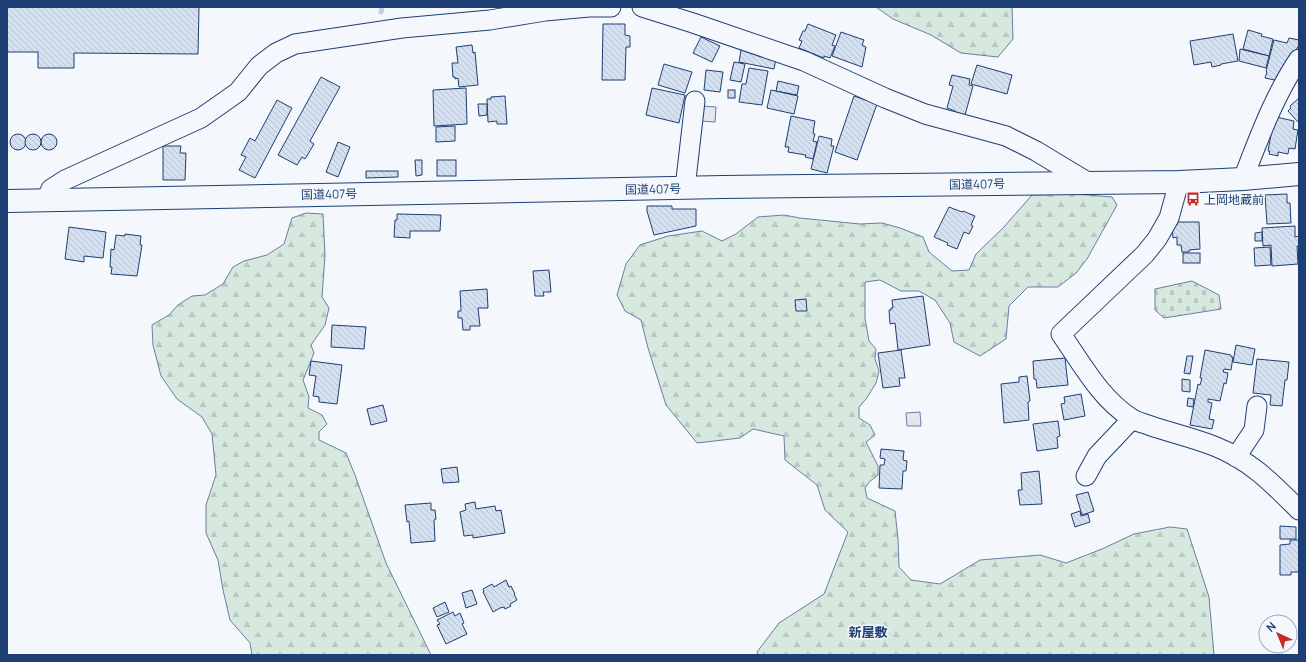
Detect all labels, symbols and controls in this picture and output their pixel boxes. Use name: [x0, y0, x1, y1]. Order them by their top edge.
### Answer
street label: 国道407号: [949, 175, 1005, 193]
street label: 国道407号: [625, 180, 681, 198]
street label: 国道407号: [301, 185, 357, 203]
bus stop icon: 上岡地蔵前: [1185, 191, 1201, 207]
place label: 上岡地蔵前: [1204, 191, 1264, 208]
north arrow: [1258, 614, 1298, 654]
text: N: [1263, 618, 1279, 635]
district label: 新屋敷: [848, 623, 888, 641]

